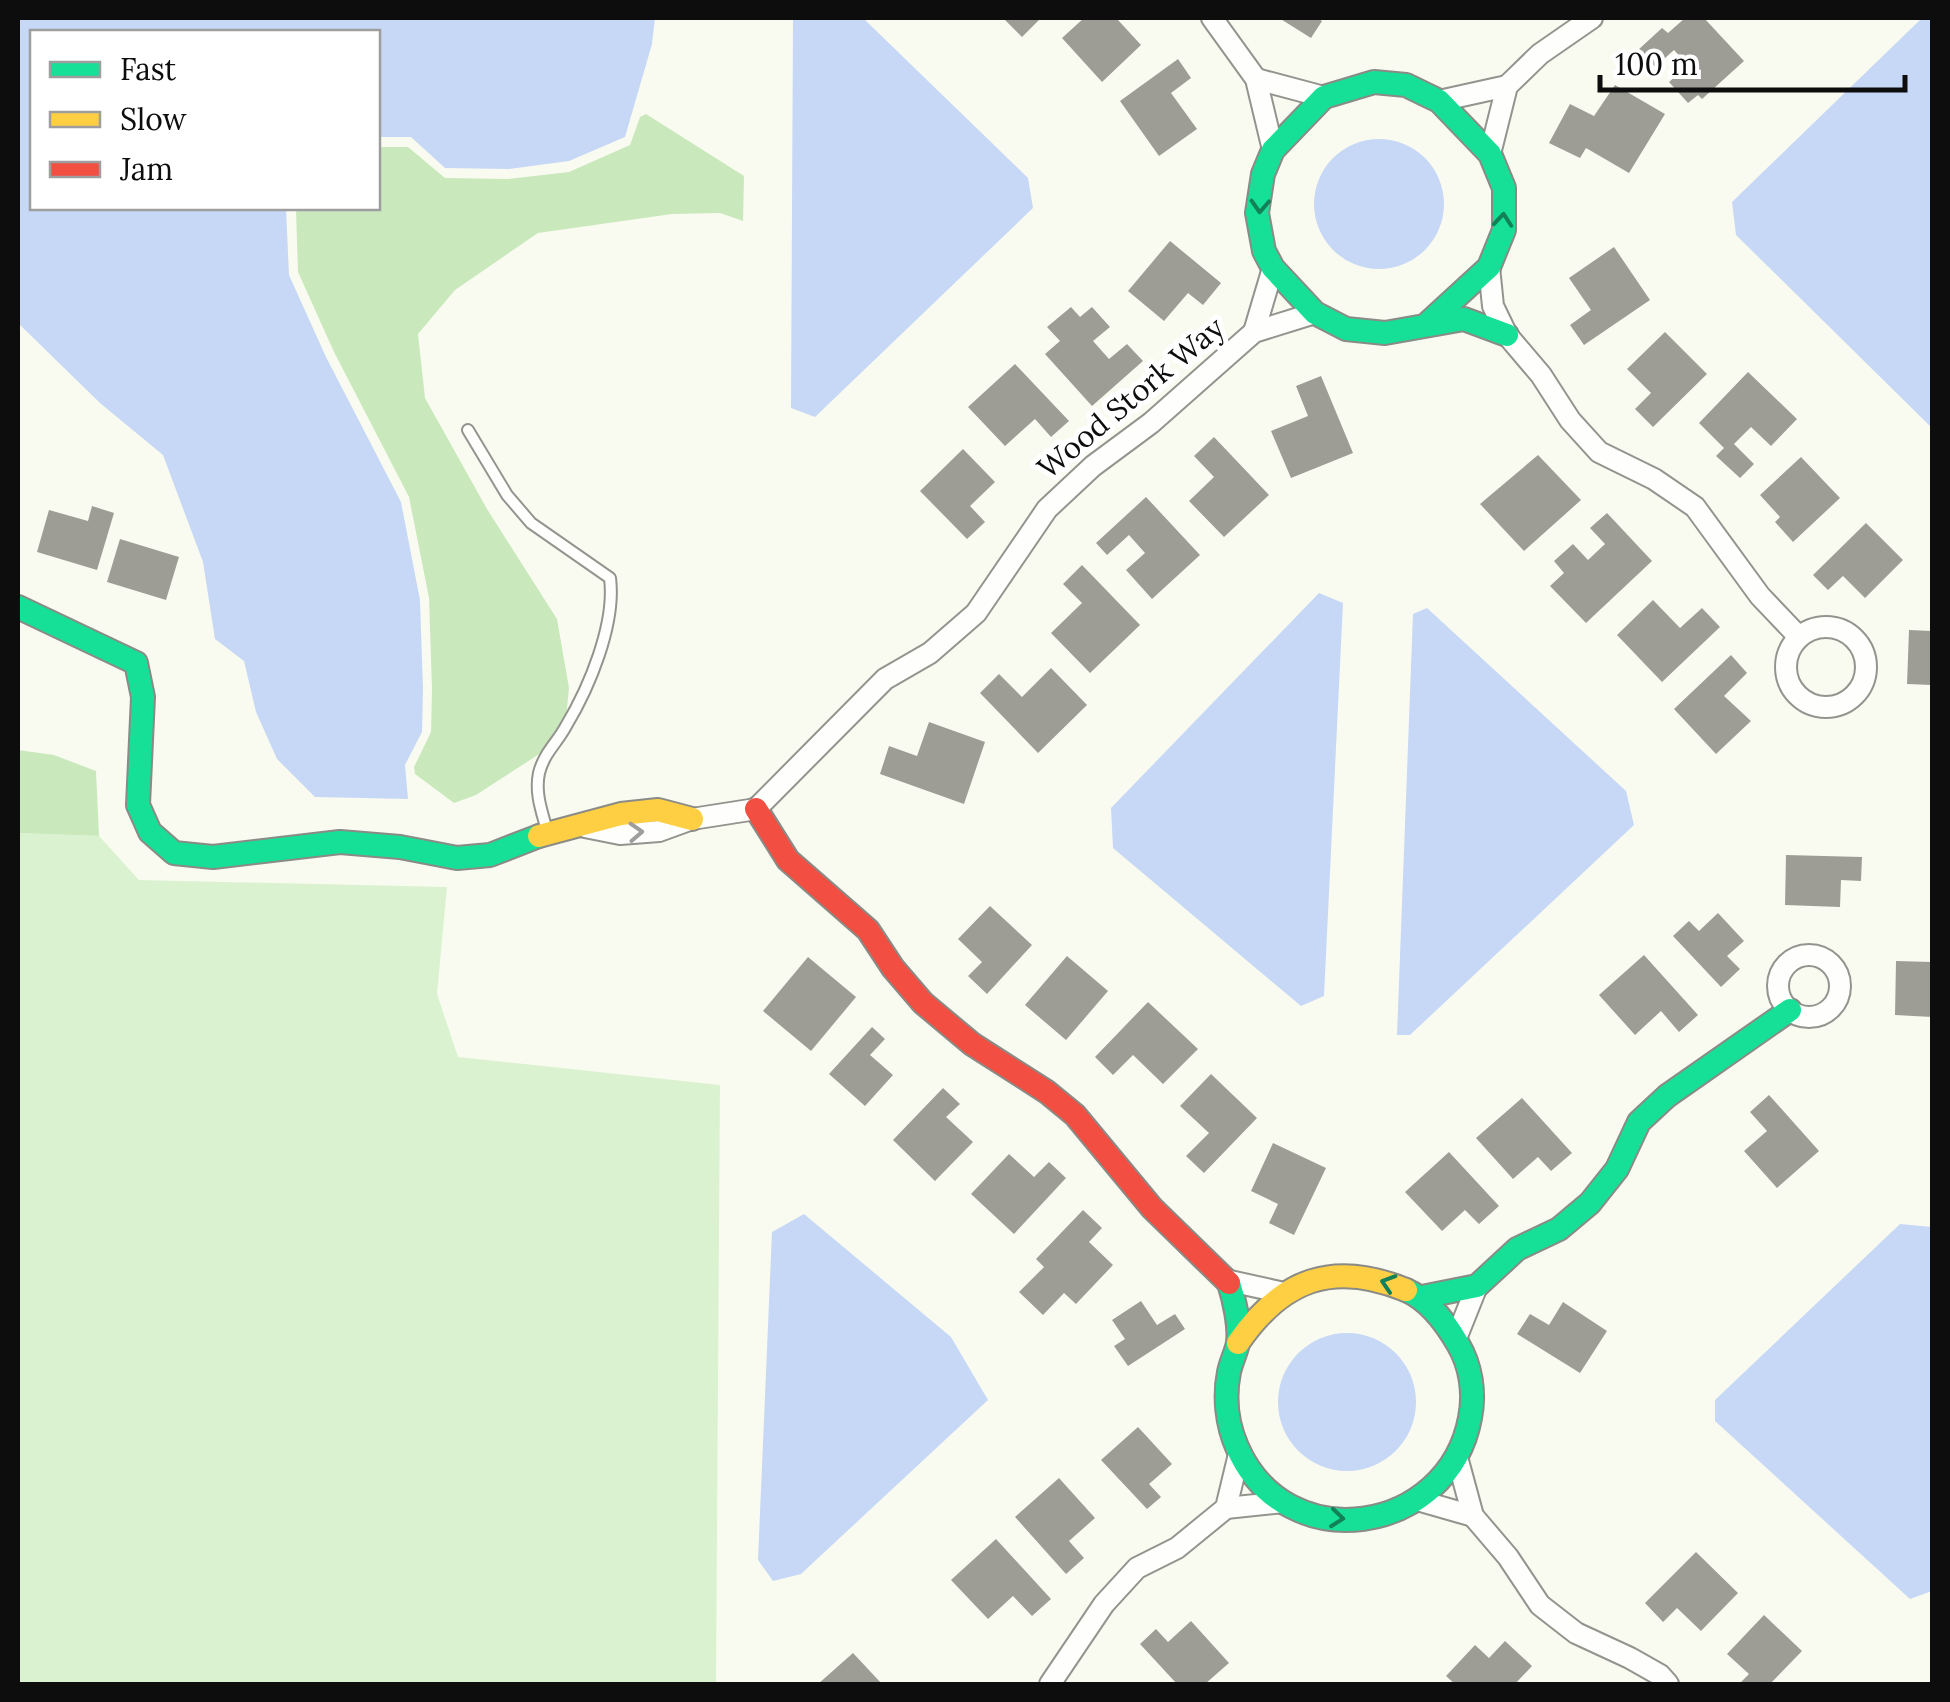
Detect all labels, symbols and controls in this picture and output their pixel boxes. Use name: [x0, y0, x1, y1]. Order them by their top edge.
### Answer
legend: [30, 30, 380, 210]
scale bar: [1600, 30, 1905, 92]
text: 100 m: [1615, 45, 1698, 83]
text: Fast: [120, 50, 177, 88]
text: Slow: [120, 100, 186, 138]
text: Jam: [119, 150, 173, 188]
one-way arrow: [1250, 198, 1271, 214]
one-way arrow: [1491, 212, 1513, 228]
street label: Wood Stork Way: [1029, 308, 1232, 487]
one-way arrow: [628, 822, 644, 843]
one-way arrow: [1380, 1275, 1398, 1295]
one-way arrow: [1329, 1507, 1345, 1529]

